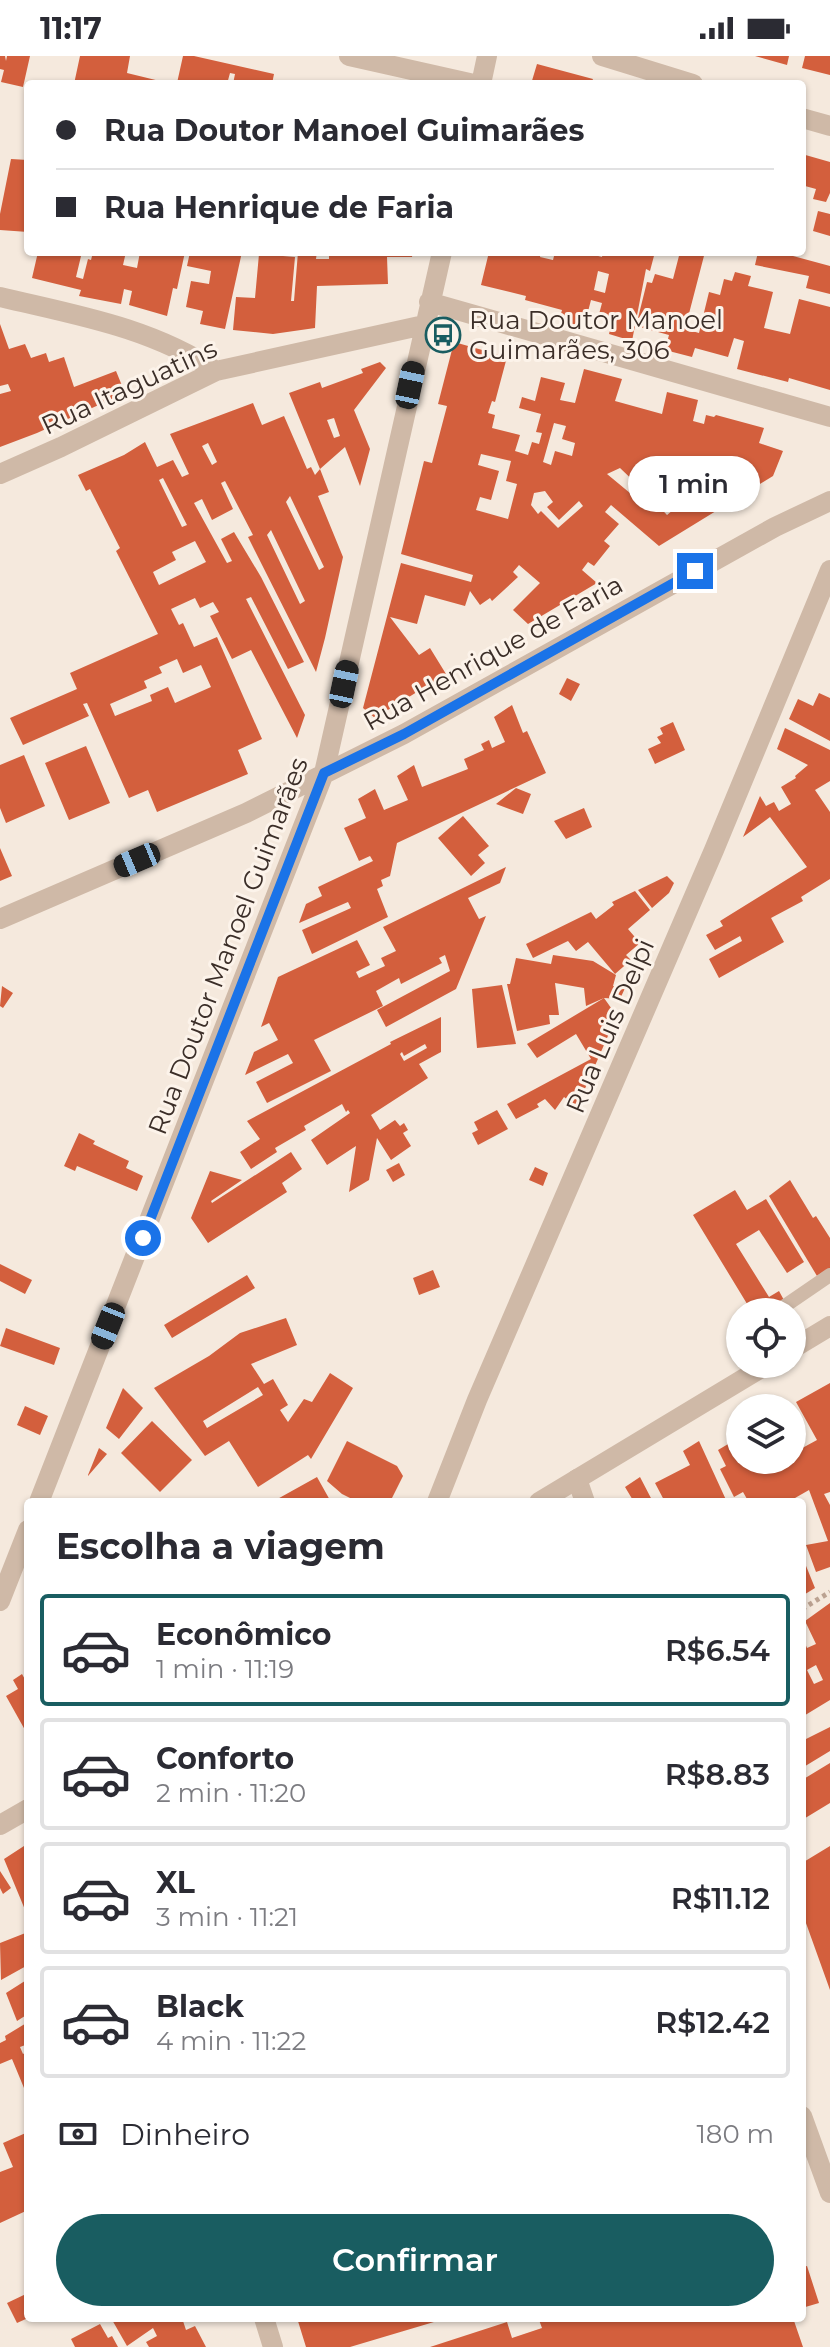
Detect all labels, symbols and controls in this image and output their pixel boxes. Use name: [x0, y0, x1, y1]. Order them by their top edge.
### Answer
text: 11:17: [40, 10, 102, 47]
text: Rua Doutor Manoel Guimarães: [104, 112, 584, 149]
text: Rua Henrique de Faria: [104, 189, 454, 226]
place label: Rua Doutor Manoel Guimarães, 306: [469, 304, 723, 366]
bus stop icon: Rua Doutor Manoel Guimarães, 306: [424, 316, 462, 354]
street label: Rua Itaguatins: [36, 332, 222, 442]
car: [393, 359, 427, 411]
callout: 1 min: [629, 455, 761, 511]
text: 1 min: [659, 468, 729, 500]
route end: [677, 553, 713, 589]
street label: Rua Henrique de Faria: [358, 568, 628, 738]
car: [327, 658, 361, 710]
street label: Rua Doutor Manoel Guimarães: [141, 753, 315, 1139]
car: [110, 840, 164, 880]
street label: Rua Luis Delpi: [559, 934, 661, 1118]
route start: [125, 1220, 161, 1256]
map controls: [726, 1298, 806, 1474]
button: locate: [726, 1298, 806, 1378]
car: [88, 1299, 128, 1353]
button: layers: [726, 1394, 806, 1474]
text: Escolha a viagem: [56, 1524, 385, 1568]
icon: car: [60, 1614, 132, 1686]
text: Econômico: [156, 1616, 331, 1653]
text: R$6.54: [665, 1632, 770, 1669]
text: 1 min · 11:19: [156, 1653, 294, 1685]
icon: car: [60, 1738, 132, 1810]
text: Conforto: [156, 1740, 294, 1777]
text: R$8.83: [665, 1756, 770, 1793]
text: 2 min · 11:20: [156, 1777, 306, 1809]
icon: car: [60, 1862, 132, 1934]
text: XL: [156, 1864, 195, 1901]
text: R$11.12: [671, 1880, 770, 1917]
text: 3 min · 11:21: [156, 1901, 298, 1933]
icon: car: [60, 1986, 132, 2058]
text: Black: [156, 1988, 244, 2025]
text: R$12.42: [655, 2004, 770, 2041]
text: 4 min · 11:22: [156, 2025, 306, 2057]
icon: cash: [56, 2112, 100, 2156]
text: Dinheiro: [120, 2116, 250, 2153]
text: 180 m: [696, 2118, 774, 2150]
button: Confirmar: [56, 2214, 774, 2306]

